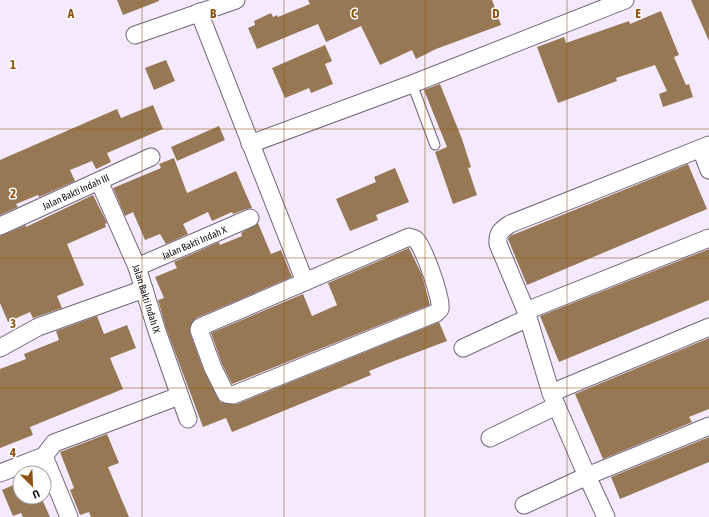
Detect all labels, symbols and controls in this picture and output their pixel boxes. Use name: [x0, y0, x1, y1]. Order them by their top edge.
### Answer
text: A: [67, 6, 75, 21]
text: B: [210, 6, 217, 21]
text: C: [351, 6, 357, 21]
text: D: [492, 6, 500, 21]
text: E: [635, 6, 641, 21]
text: 1: [10, 57, 16, 72]
street label: Jalan Bakti Indah III: [40, 172, 111, 212]
text: 2: [10, 186, 16, 201]
street label: Jalan Bakti Indah X: [160, 224, 229, 262]
street label: Jalan Bakti Indah IX: [130, 262, 162, 335]
text: 3: [10, 316, 16, 331]
text: 4: [9, 445, 16, 460]
north arrow: [12, 465, 52, 505]
text: U: [31, 487, 41, 501]

